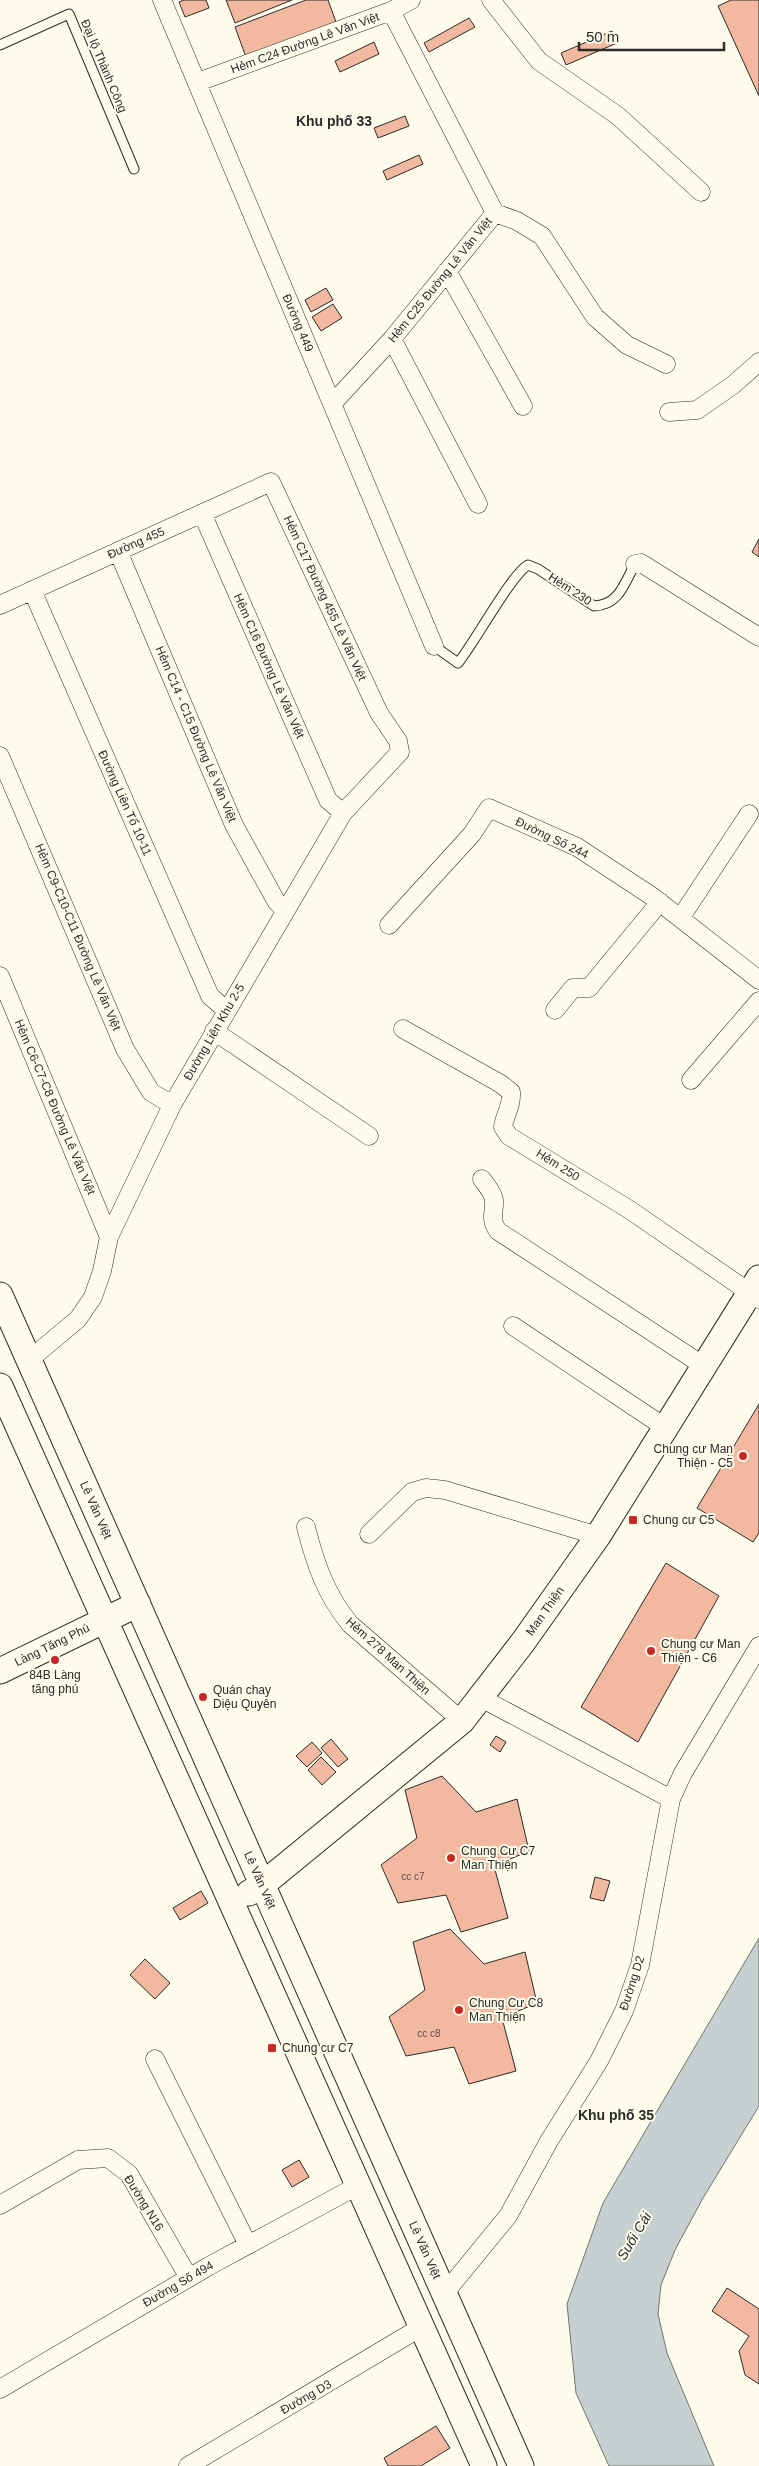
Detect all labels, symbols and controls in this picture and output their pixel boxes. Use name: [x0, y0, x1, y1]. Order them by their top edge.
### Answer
street label: Hẻm C24 Đường Lê Văn Việt: [229, 9, 382, 76]
street label: Đại lộ Thành Công: [78, 17, 130, 115]
scale bar: [579, 20, 724, 52]
text: 50 m: [586, 28, 619, 45]
district label: Khu phố 33: [296, 113, 372, 129]
street label: Hẻm C25 Đường Lê Văn Việt: [385, 214, 495, 345]
street label: Đường 449: [280, 292, 317, 354]
street label: Hẻm C17 Đường 455 Lê Văn Việt: [281, 513, 370, 683]
street label: Đường 455: [105, 524, 167, 562]
street label: Hẻm 230: [546, 570, 594, 608]
street label: Hẻm C16 Đường Lê Văn Việt: [231, 591, 308, 741]
street label: Hẻm C14 - C15 Đường Lê Văn Việt: [152, 644, 240, 825]
street label: Đường Liên Tổ 10-11: [95, 748, 155, 858]
street label: Đường Số 244: [513, 814, 591, 862]
street label: Hẻm C9-C10-C11 Đường Lê Văn Việt: [32, 841, 124, 1033]
street label: Đường Liên Khu 2-5: [181, 981, 248, 1083]
street label: Hẻm C6-C7-C8 Đường Lê Văn Việt: [12, 1017, 99, 1197]
street label: Hẻm 250: [534, 1146, 583, 1184]
place label: Chung cư Man Thiện - C5: [654, 1442, 733, 1470]
marker: Chung cư Man Thiện - C5: [737, 1450, 749, 1462]
street label: Lê Văn Việt: [77, 1479, 115, 1542]
place label: Chung cư C5: [643, 1513, 715, 1527]
marker: Chung cư C5: [627, 1514, 639, 1526]
street label: Man Thiện: [523, 1584, 567, 1638]
street label: Hẻm 278 Man Thiện: [343, 1614, 433, 1698]
street label: Làng Tăng Phú: [12, 1621, 92, 1669]
place label: Chung cư Man Thiện - C6: [661, 1637, 740, 1665]
marker: Chung cư Man Thiện - C6: [645, 1645, 657, 1657]
marker: 84B Làng tăng phú: [49, 1654, 61, 1666]
place label: 84B Làng tăng phú: [29, 1668, 81, 1696]
place label: Quán chay Diệu Quyên: [213, 1683, 276, 1711]
marker: Quán chay Diệu Quyên: [197, 1691, 209, 1703]
place label: Chung Cư C7 Man Thiện: [461, 1844, 535, 1872]
street label: Lê Văn Việt: [241, 1849, 279, 1912]
marker: Chung Cư C7 Man Thiện: [445, 1852, 457, 1864]
house number: cc c7: [401, 1871, 425, 1882]
street label: Đường D2: [617, 1954, 648, 2012]
place label: Chung Cư C8 Man Thiện: [469, 1996, 543, 2024]
marker: Chung Cư C8 Man Thiện: [453, 2004, 465, 2016]
house number: cc c8: [417, 2028, 441, 2039]
place label: Chung cư C7: [282, 2041, 354, 2055]
marker: Chung cư C7: [266, 2042, 278, 2054]
district label: Khu phố 35: [578, 2107, 654, 2123]
street label: Đường N16: [121, 2172, 167, 2234]
water label: Suối Cái: [614, 2208, 655, 2263]
street label: Lê Văn Việt: [406, 2219, 444, 2282]
street label: Đường Số 494: [140, 2258, 216, 2310]
street label: Đường D3: [278, 2377, 334, 2417]

